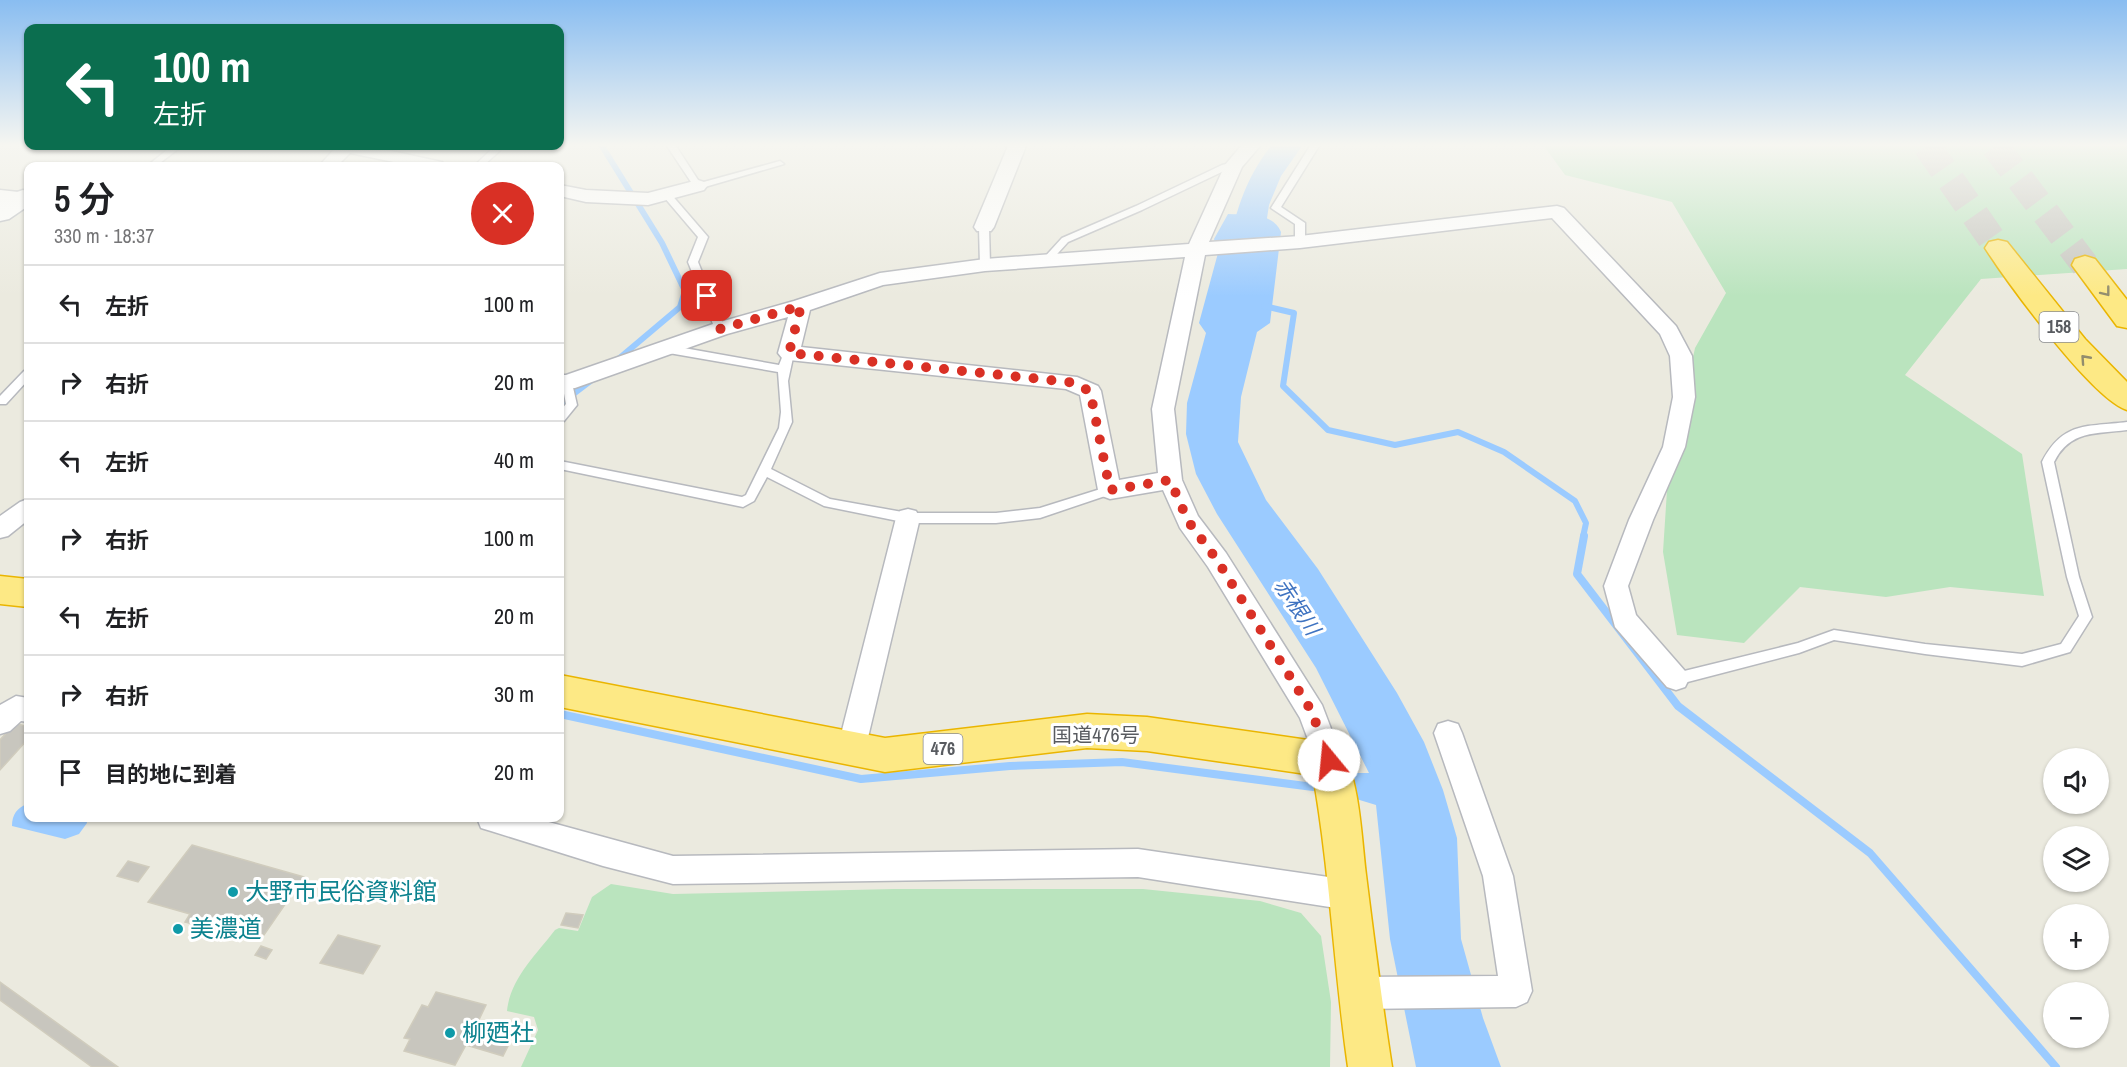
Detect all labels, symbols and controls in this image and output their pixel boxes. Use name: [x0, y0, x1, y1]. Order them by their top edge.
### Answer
text: 100 m: [153, 39, 251, 95]
icon: left: [54, 48, 132, 126]
text: 左折: [153, 96, 207, 132]
text: 5 分: [54, 175, 115, 223]
button: close: [471, 182, 534, 245]
text: 330 m · 18:37: [54, 222, 154, 249]
pin: [681, 270, 732, 321]
icon: arrive: [690, 279, 723, 312]
one-way arrow: [2098, 285, 2109, 296]
icon: left: [54, 288, 87, 321]
text: 100 m: [484, 289, 534, 319]
text: 左折: [105, 291, 149, 321]
road number: 158: [2040, 312, 2078, 342]
one-way arrow: [2081, 355, 2092, 366]
icon: right: [54, 366, 87, 399]
text: 20 m: [494, 367, 534, 397]
text: 右折: [105, 369, 149, 399]
icon: left: [54, 444, 87, 477]
text: 40 m: [494, 445, 534, 475]
text: 左折: [105, 447, 149, 477]
icon: right: [54, 522, 87, 555]
text: 100 m: [484, 523, 534, 553]
text: 右折: [105, 525, 149, 555]
water label: 赤根川: [1268, 572, 1328, 643]
icon: left: [54, 600, 87, 633]
text: 20 m: [494, 601, 534, 631]
text: 左折: [105, 603, 149, 633]
icon: right: [54, 678, 87, 711]
text: 30 m: [494, 679, 534, 709]
text: 右折: [105, 681, 149, 711]
street label: 国道476号: [1052, 721, 1140, 748]
position arrow: [1297, 728, 1361, 792]
road number: 476: [924, 734, 962, 764]
map controls: [2043, 748, 2109, 1048]
button: sound: [2043, 748, 2109, 814]
icon: arrive: [54, 756, 87, 789]
text: 20 m: [494, 757, 534, 787]
text: 目的地に到着: [105, 759, 237, 789]
button: layers: [2043, 826, 2109, 892]
place label: 大野市民俗資料館: [245, 875, 437, 907]
marker: 大野市民俗資料館: [226, 885, 240, 899]
button: +: [2043, 904, 2109, 970]
place label: 美濃道: [190, 912, 262, 944]
marker: 美濃道: [171, 922, 185, 936]
button: −: [2043, 982, 2109, 1048]
place label: 柳廼社: [462, 1016, 534, 1048]
marker: 柳廼社: [443, 1026, 457, 1040]

